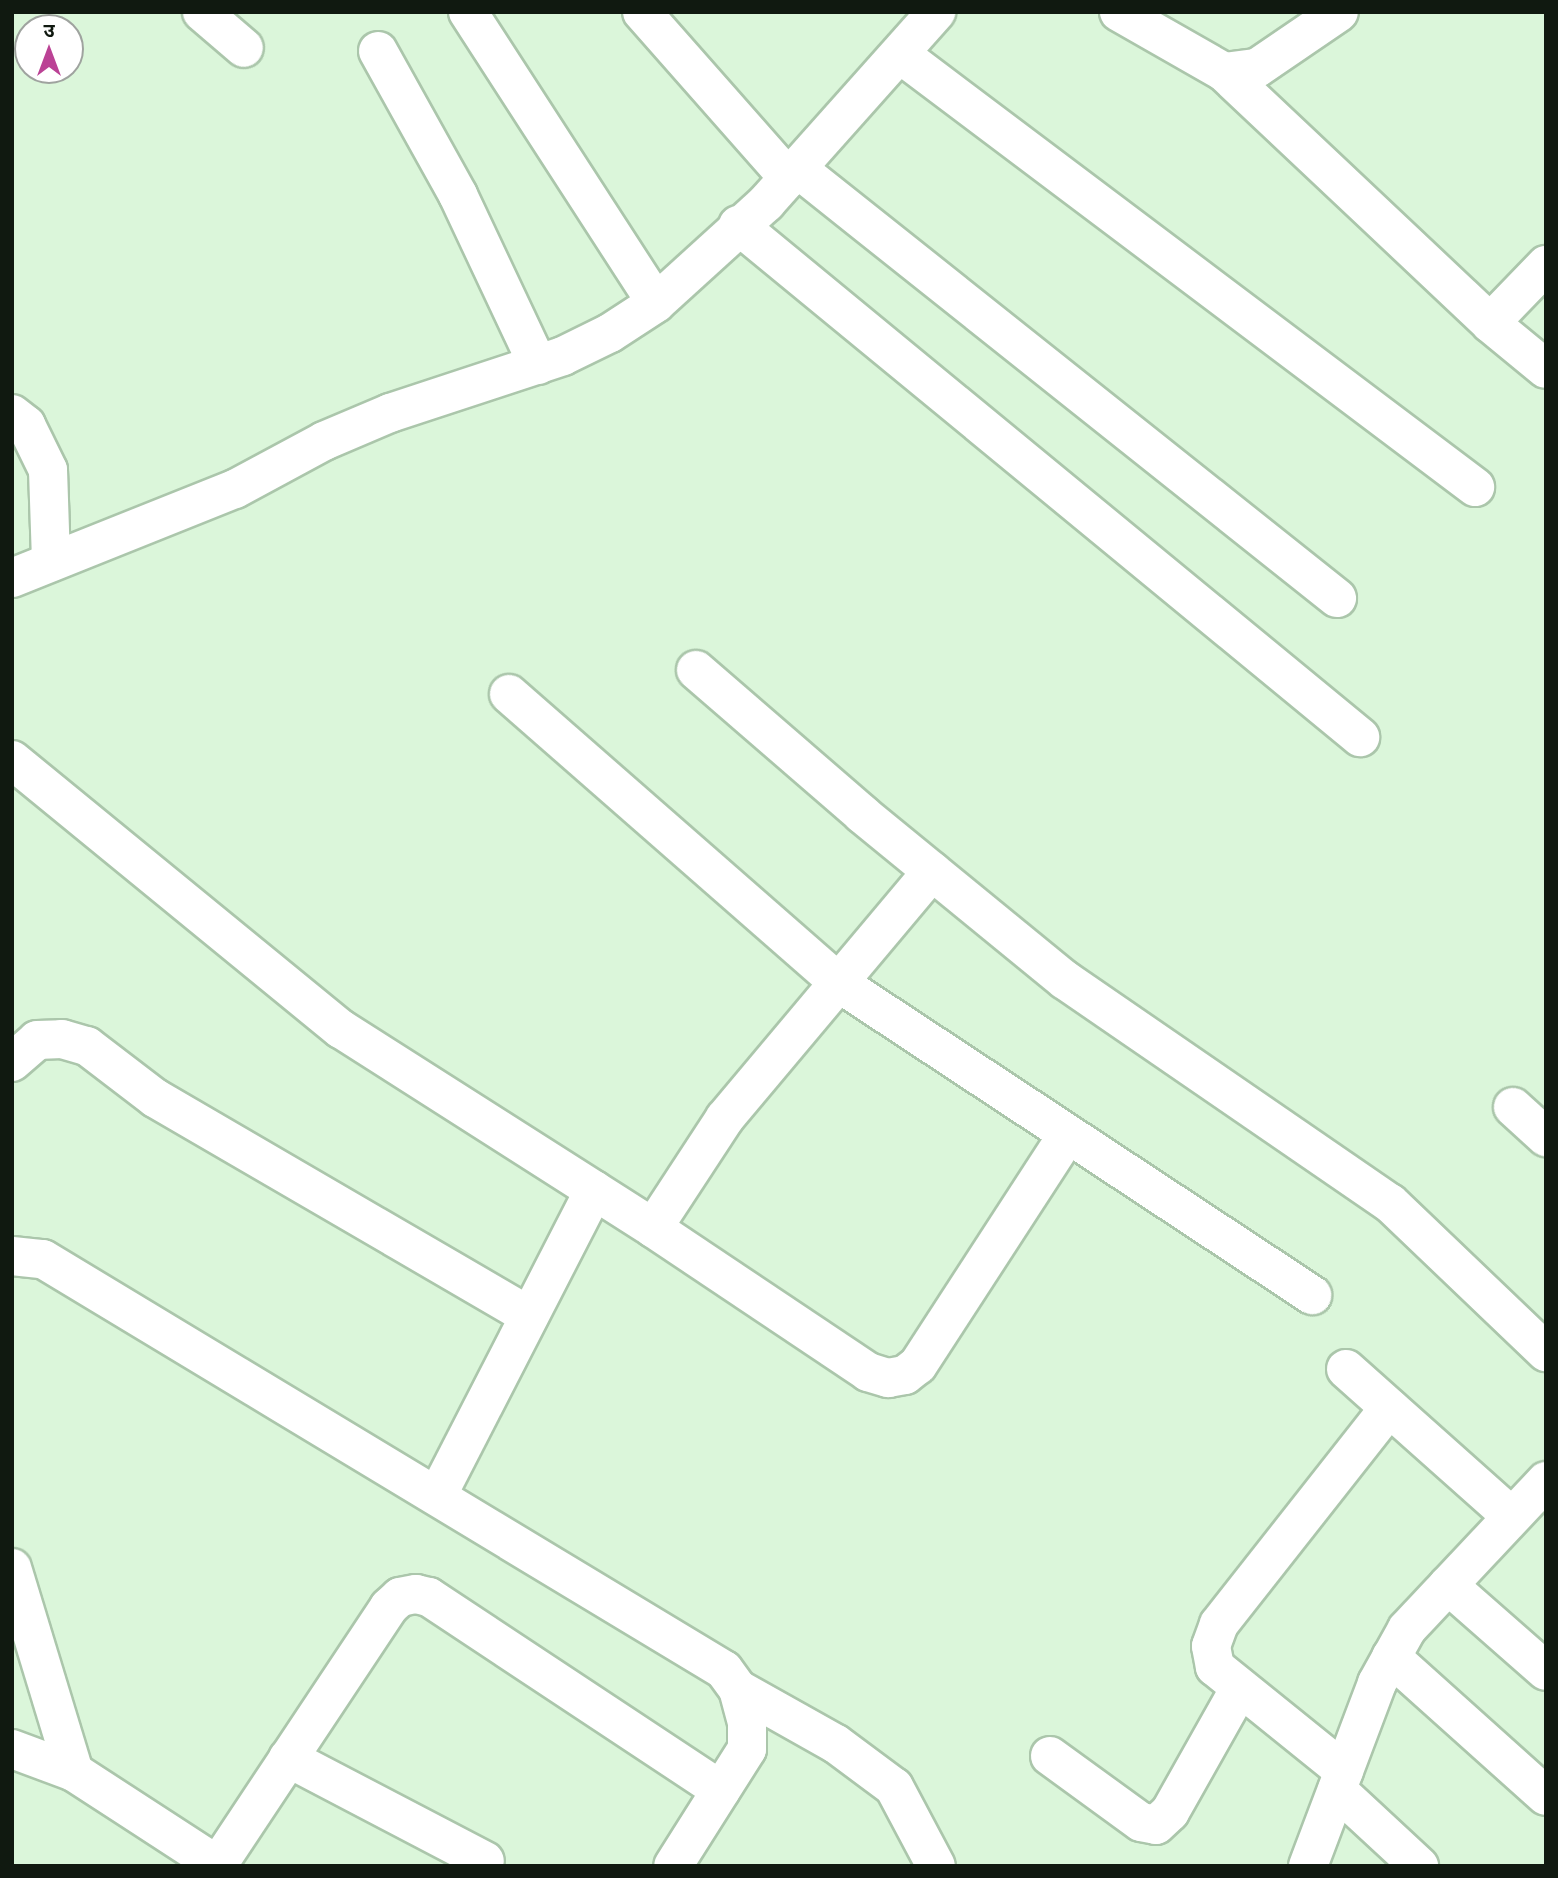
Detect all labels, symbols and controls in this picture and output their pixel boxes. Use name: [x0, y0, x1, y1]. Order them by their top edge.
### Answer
north arrow: [14, 14, 84, 84]
text: उ: [43, 19, 55, 41]

